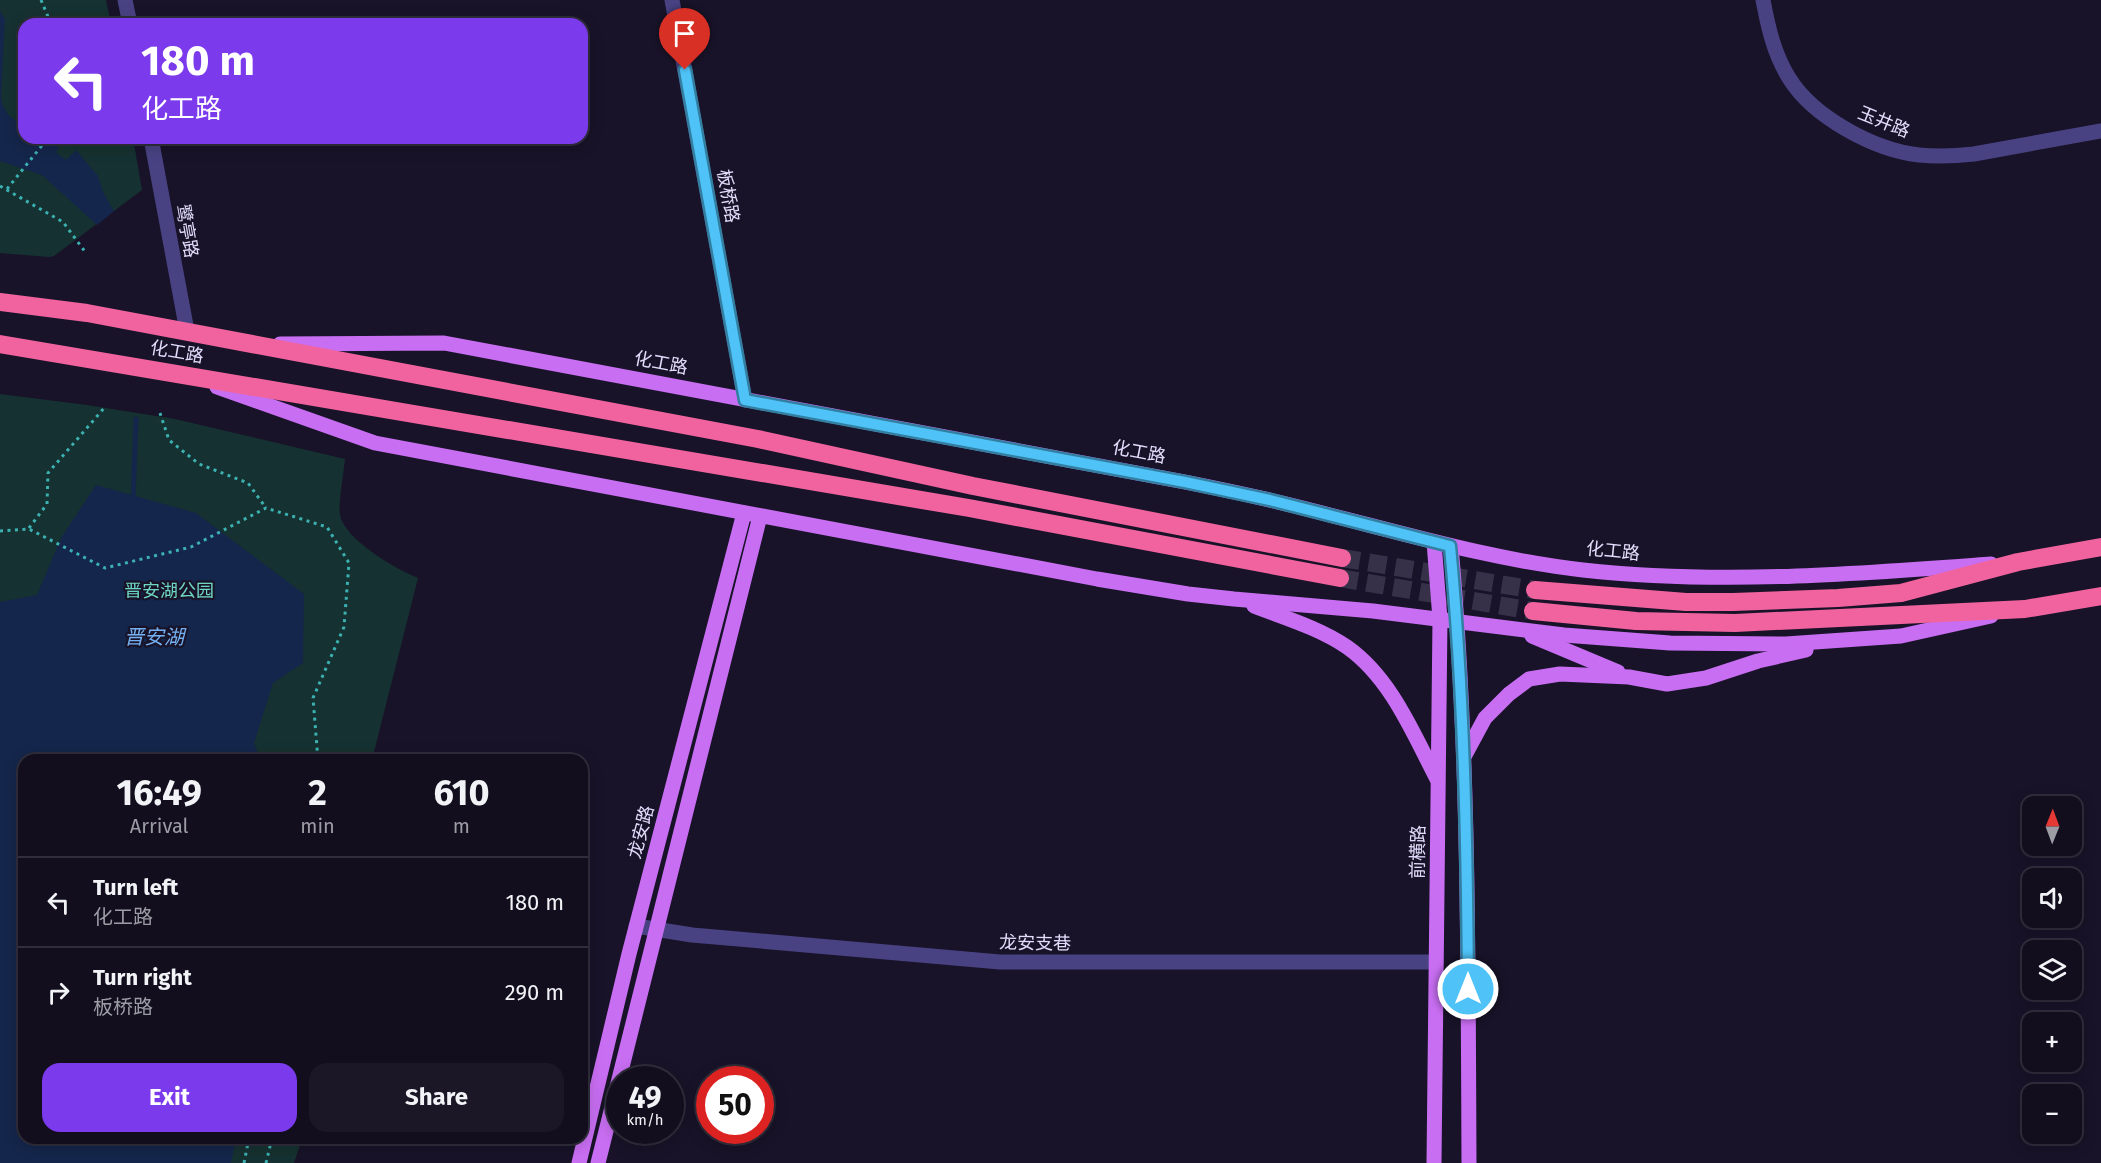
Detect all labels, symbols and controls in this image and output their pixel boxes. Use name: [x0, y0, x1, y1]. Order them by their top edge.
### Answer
pin: [659, 8, 710, 70]
icon: arrive: [668, 17, 701, 50]
text: 180 m: [141, 36, 255, 86]
icon: left: [42, 42, 120, 120]
text: 化工路: [141, 93, 222, 125]
street label: 玉井路: [1855, 102, 1913, 142]
street label: 板桥路: [712, 168, 744, 224]
street label: 鹭亭路: [171, 203, 203, 259]
street label: 化工路: [149, 336, 205, 368]
street label: 化工路: [632, 347, 690, 379]
street label: 化工路: [1110, 436, 1168, 468]
street label: 化工路: [1585, 537, 1641, 565]
park label: 晋安湖公园: [124, 580, 214, 602]
water label: 晋安湖: [124, 625, 187, 649]
text: 16:49: [117, 771, 202, 815]
text: 2: [308, 771, 327, 815]
text: 610: [433, 771, 489, 815]
north arrow: [2022, 796, 2082, 856]
map controls: [2022, 796, 2082, 1144]
street label: 龙安路: [623, 803, 659, 861]
text: Arrival: [130, 814, 188, 838]
text: min: [300, 814, 335, 838]
text: m: [453, 814, 470, 838]
street label: 前横路: [1407, 825, 1429, 879]
button: sound: [2022, 868, 2082, 928]
text: Turn left: [93, 874, 178, 901]
icon: left: [42, 886, 75, 919]
text: 180 m: [505, 889, 564, 916]
text: 化工路: [93, 905, 153, 929]
street label: 龙安支巷: [999, 931, 1071, 955]
button: layers: [2022, 940, 2082, 1000]
position arrow: [1436, 957, 1500, 1021]
text: Turn right: [93, 964, 192, 991]
icon: right: [42, 976, 75, 1009]
text: 290 m: [505, 979, 564, 1006]
text: 板桥路: [93, 995, 153, 1019]
button: +: [2022, 1012, 2082, 1072]
button: Exit: [42, 1063, 297, 1132]
button: Share: [309, 1063, 564, 1132]
speed limit sign: 50: [696, 1066, 774, 1144]
text: 49: [628, 1080, 662, 1116]
button: −: [2022, 1084, 2082, 1144]
text: km/h: [626, 1111, 664, 1129]

